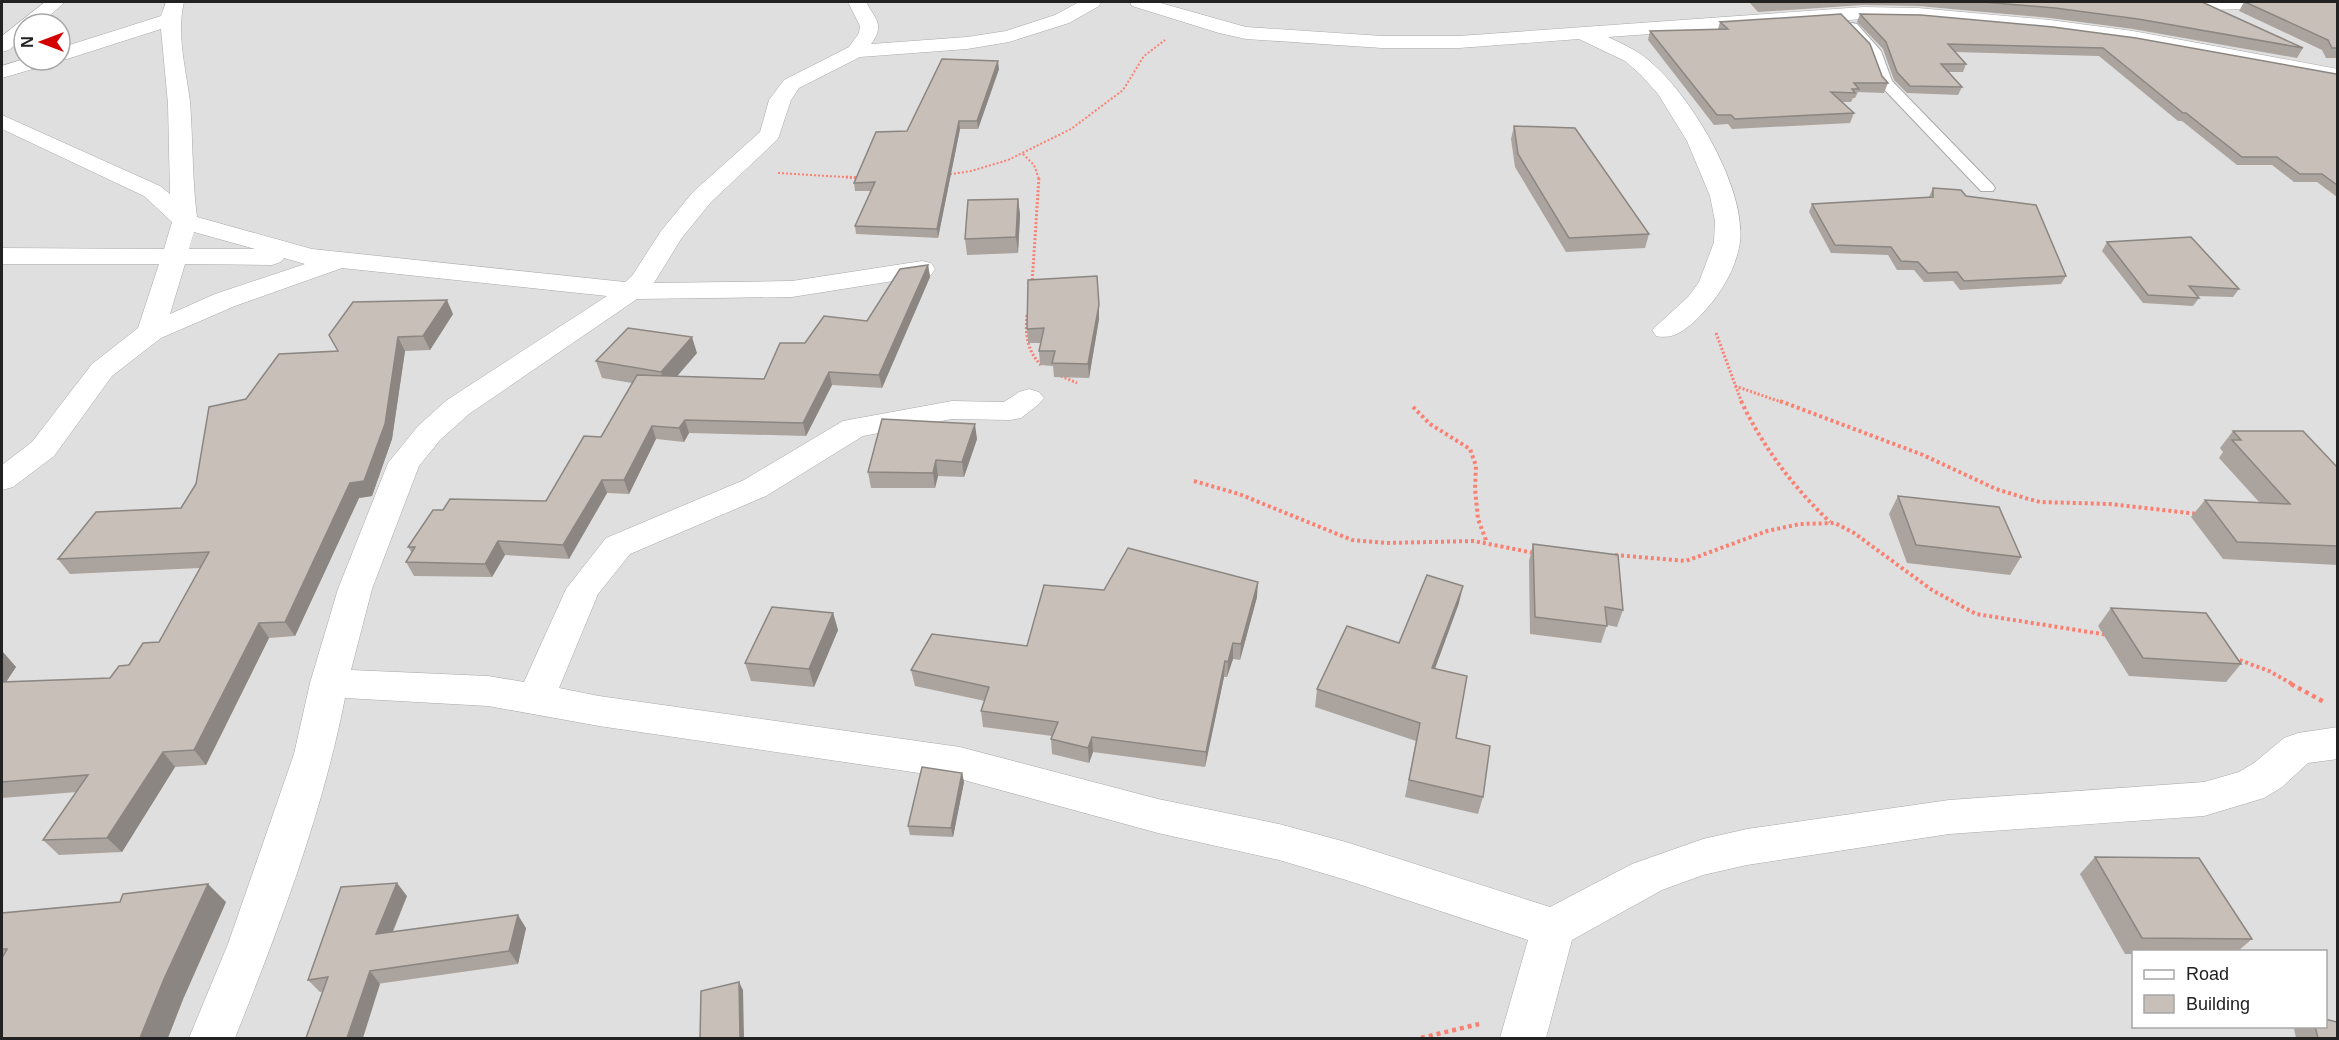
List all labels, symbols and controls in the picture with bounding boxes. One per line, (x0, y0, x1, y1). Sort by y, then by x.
north arrow (12, 12, 72, 72)
text: N (19, 36, 36, 48)
legend (2132, 950, 2327, 1028)
text: Road (2186, 964, 2229, 984)
text: Building (2186, 994, 2250, 1014)

